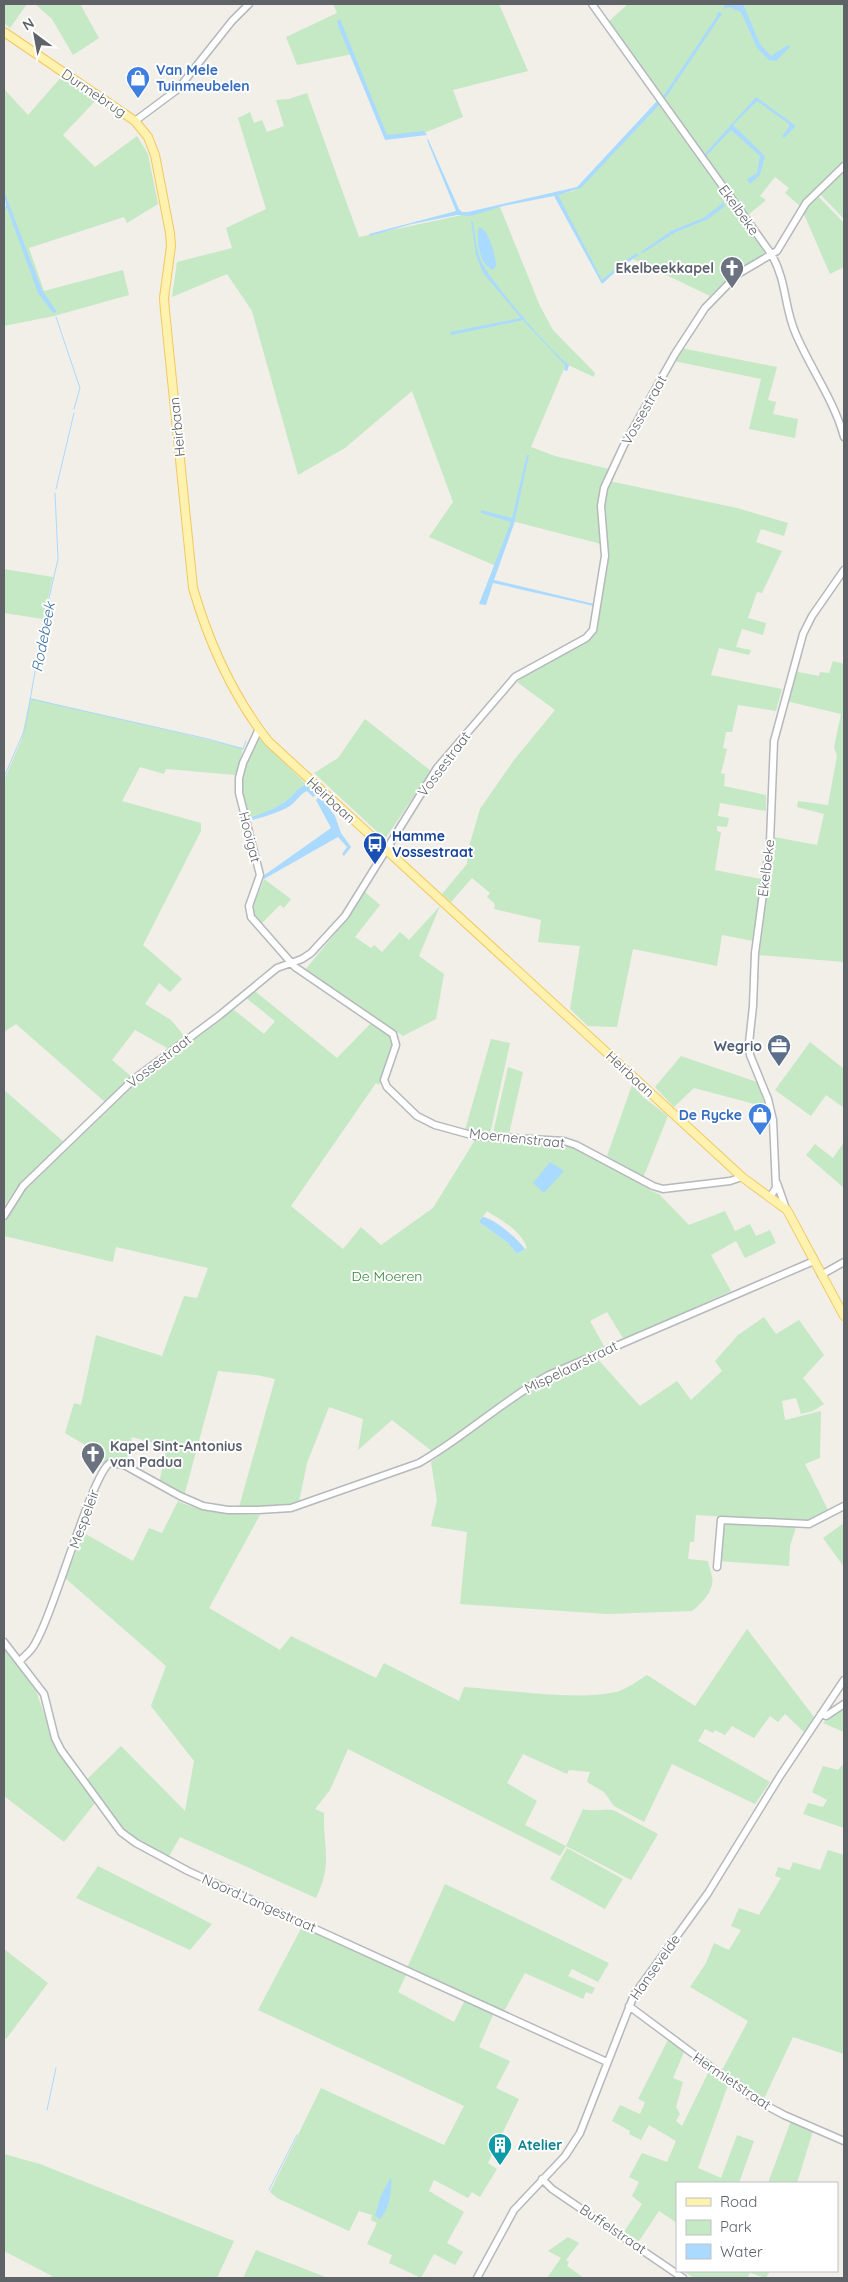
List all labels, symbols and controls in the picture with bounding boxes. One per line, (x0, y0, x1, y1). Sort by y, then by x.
north arrow (10, 10, 60, 60)
text: N (19, 14, 37, 34)
place label: Van Mele Tuinmeubelen (156, 61, 250, 95)
street label: Durmebrug (58, 65, 130, 121)
shop icon: Van Mele Tuinmeubelen (125, 65, 151, 99)
street label: Ekelbeke (715, 181, 763, 239)
church icon: Ekelbeekkapel (719, 255, 745, 289)
place label: Ekelbeekkapel (616, 259, 714, 277)
street label: Vossestraat (617, 372, 671, 448)
street label: Heirbaan (165, 396, 189, 458)
water label: Rodebeek (27, 599, 59, 673)
street label: Vossestraat (414, 728, 474, 800)
street label: Heirbaan (303, 773, 359, 827)
street label: Hooigat (235, 810, 265, 865)
place label: Hamme Vossestraat (392, 827, 474, 861)
bus stop icon: Hamme Vossestraat (362, 831, 388, 865)
street label: Ekelbeke (754, 838, 778, 898)
street label: Vossestraat (123, 1030, 195, 1092)
office icon: Wegrio (766, 1033, 792, 1067)
place label: Wegrio (714, 1037, 762, 1055)
street label: Heirbaan (602, 1047, 658, 1101)
shop icon: De Rycke (747, 1102, 773, 1136)
place label: De Rycke (679, 1106, 742, 1124)
street label: Moernenstraat (468, 1124, 566, 1152)
park label: De Moeren (352, 1267, 422, 1285)
street label: Mispelaarstraat (521, 1337, 621, 1397)
place label: Kapel Sint-Antonius van Padua (110, 1437, 243, 1471)
church icon: Kapel Sint-Antonius van Padua (80, 1441, 106, 1475)
street label: Mespeleir (65, 1486, 103, 1551)
street label: Noord Langestraat (199, 1870, 319, 1936)
street label: Hansevelde (626, 1931, 684, 2003)
street label: Hermietstraat (689, 2048, 775, 2114)
building icon: Atelier (487, 2132, 513, 2166)
place label: Atelier (518, 2136, 562, 2154)
legend (676, 2182, 838, 2272)
text: Road (720, 2192, 757, 2211)
street label: Buffelstraat (576, 2200, 650, 2258)
text: Park (720, 2217, 752, 2236)
text: Water (720, 2242, 763, 2261)

